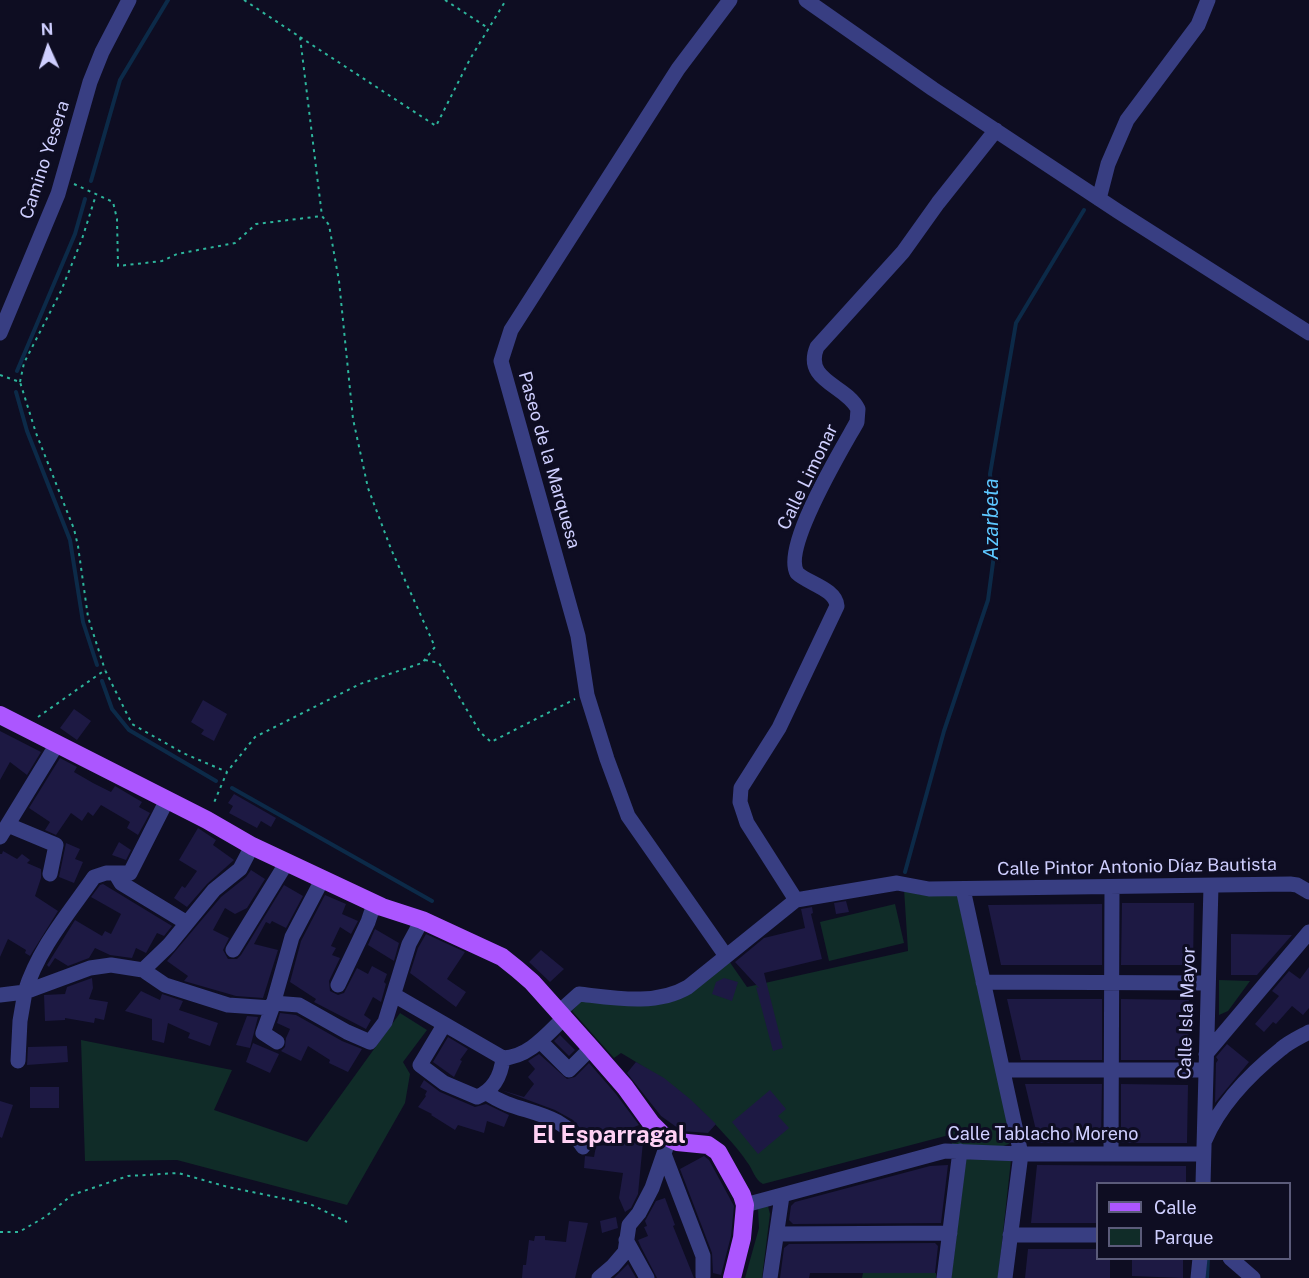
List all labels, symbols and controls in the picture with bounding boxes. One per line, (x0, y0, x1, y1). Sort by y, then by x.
north arrow (18, 18, 78, 78)
text: N (40, 20, 54, 39)
street label: Camino Yesera (16, 98, 74, 222)
street label: Paseo de la Marquesa (513, 369, 585, 551)
street label: Calle Limonar (773, 421, 843, 533)
water label: Azarbeta (980, 478, 1004, 560)
street label: Calle Pintor Antonio Díaz Bautista (997, 854, 1277, 880)
street label: Calle Isla Mayor (1174, 946, 1200, 1080)
district label: El Esparragal (532, 1122, 686, 1150)
street label: Calle Tablacho Moreno (948, 1123, 1138, 1145)
legend (1096, 1182, 1291, 1260)
text: Calle (1154, 1197, 1197, 1218)
text: Parque (1154, 1227, 1214, 1248)

